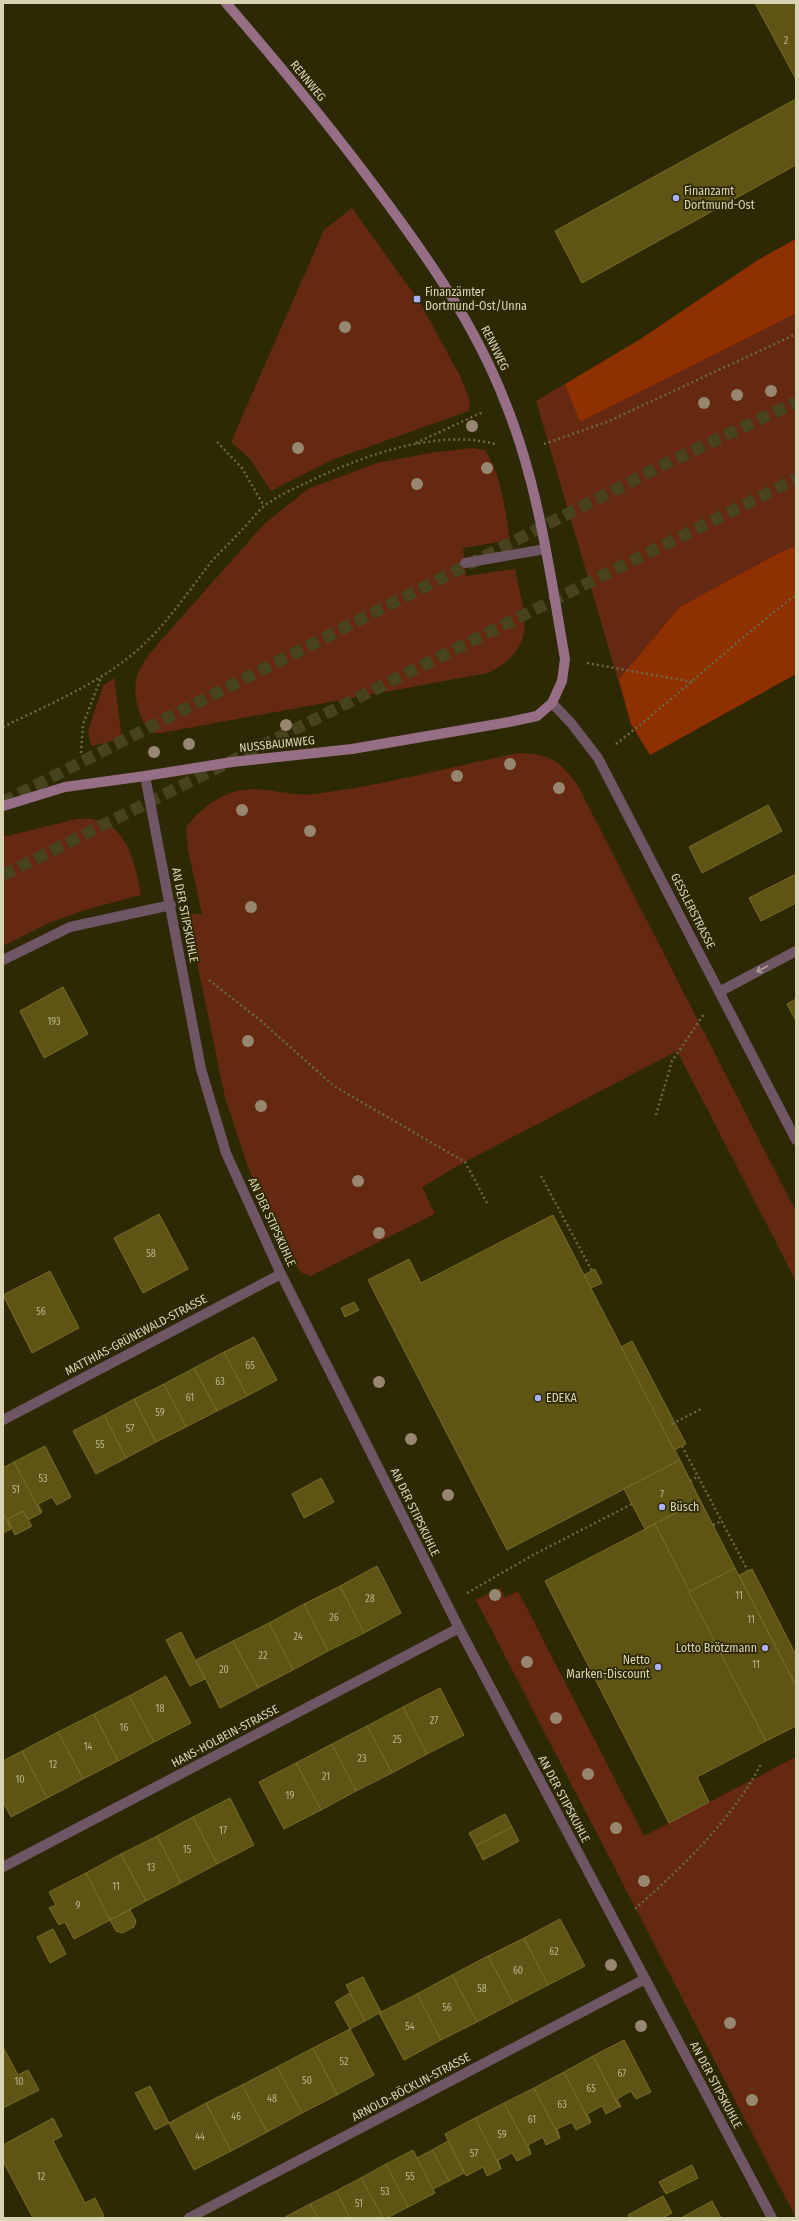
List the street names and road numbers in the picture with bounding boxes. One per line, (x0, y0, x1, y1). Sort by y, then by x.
street label: RENNWEG (287, 58, 329, 104)
street label: RENNWEG (478, 323, 512, 373)
street label: NUSSBAUMWEG (239, 733, 315, 755)
street label: AN DER STIPSKUHLE (169, 866, 201, 964)
street label: GESSLERSTRASSE (668, 871, 718, 951)
street label: AN DER STIPSKUHLE (245, 1175, 299, 1269)
street label: MATTHIAS-GRÜNEWALD-STRASSE (62, 1290, 210, 1378)
street label: AN DER STIPSKUHLE (388, 1466, 443, 1559)
street label: HANS-HOLBEIN-STRASSE (169, 1702, 281, 1770)
street label: AN DER STIPSKUHLE (535, 1753, 593, 1845)
street label: AN DER STIPSKUHLE (687, 2039, 745, 2131)
street label: ARNOLD-BÖCKLIN-STRASSE (348, 2048, 473, 2124)

